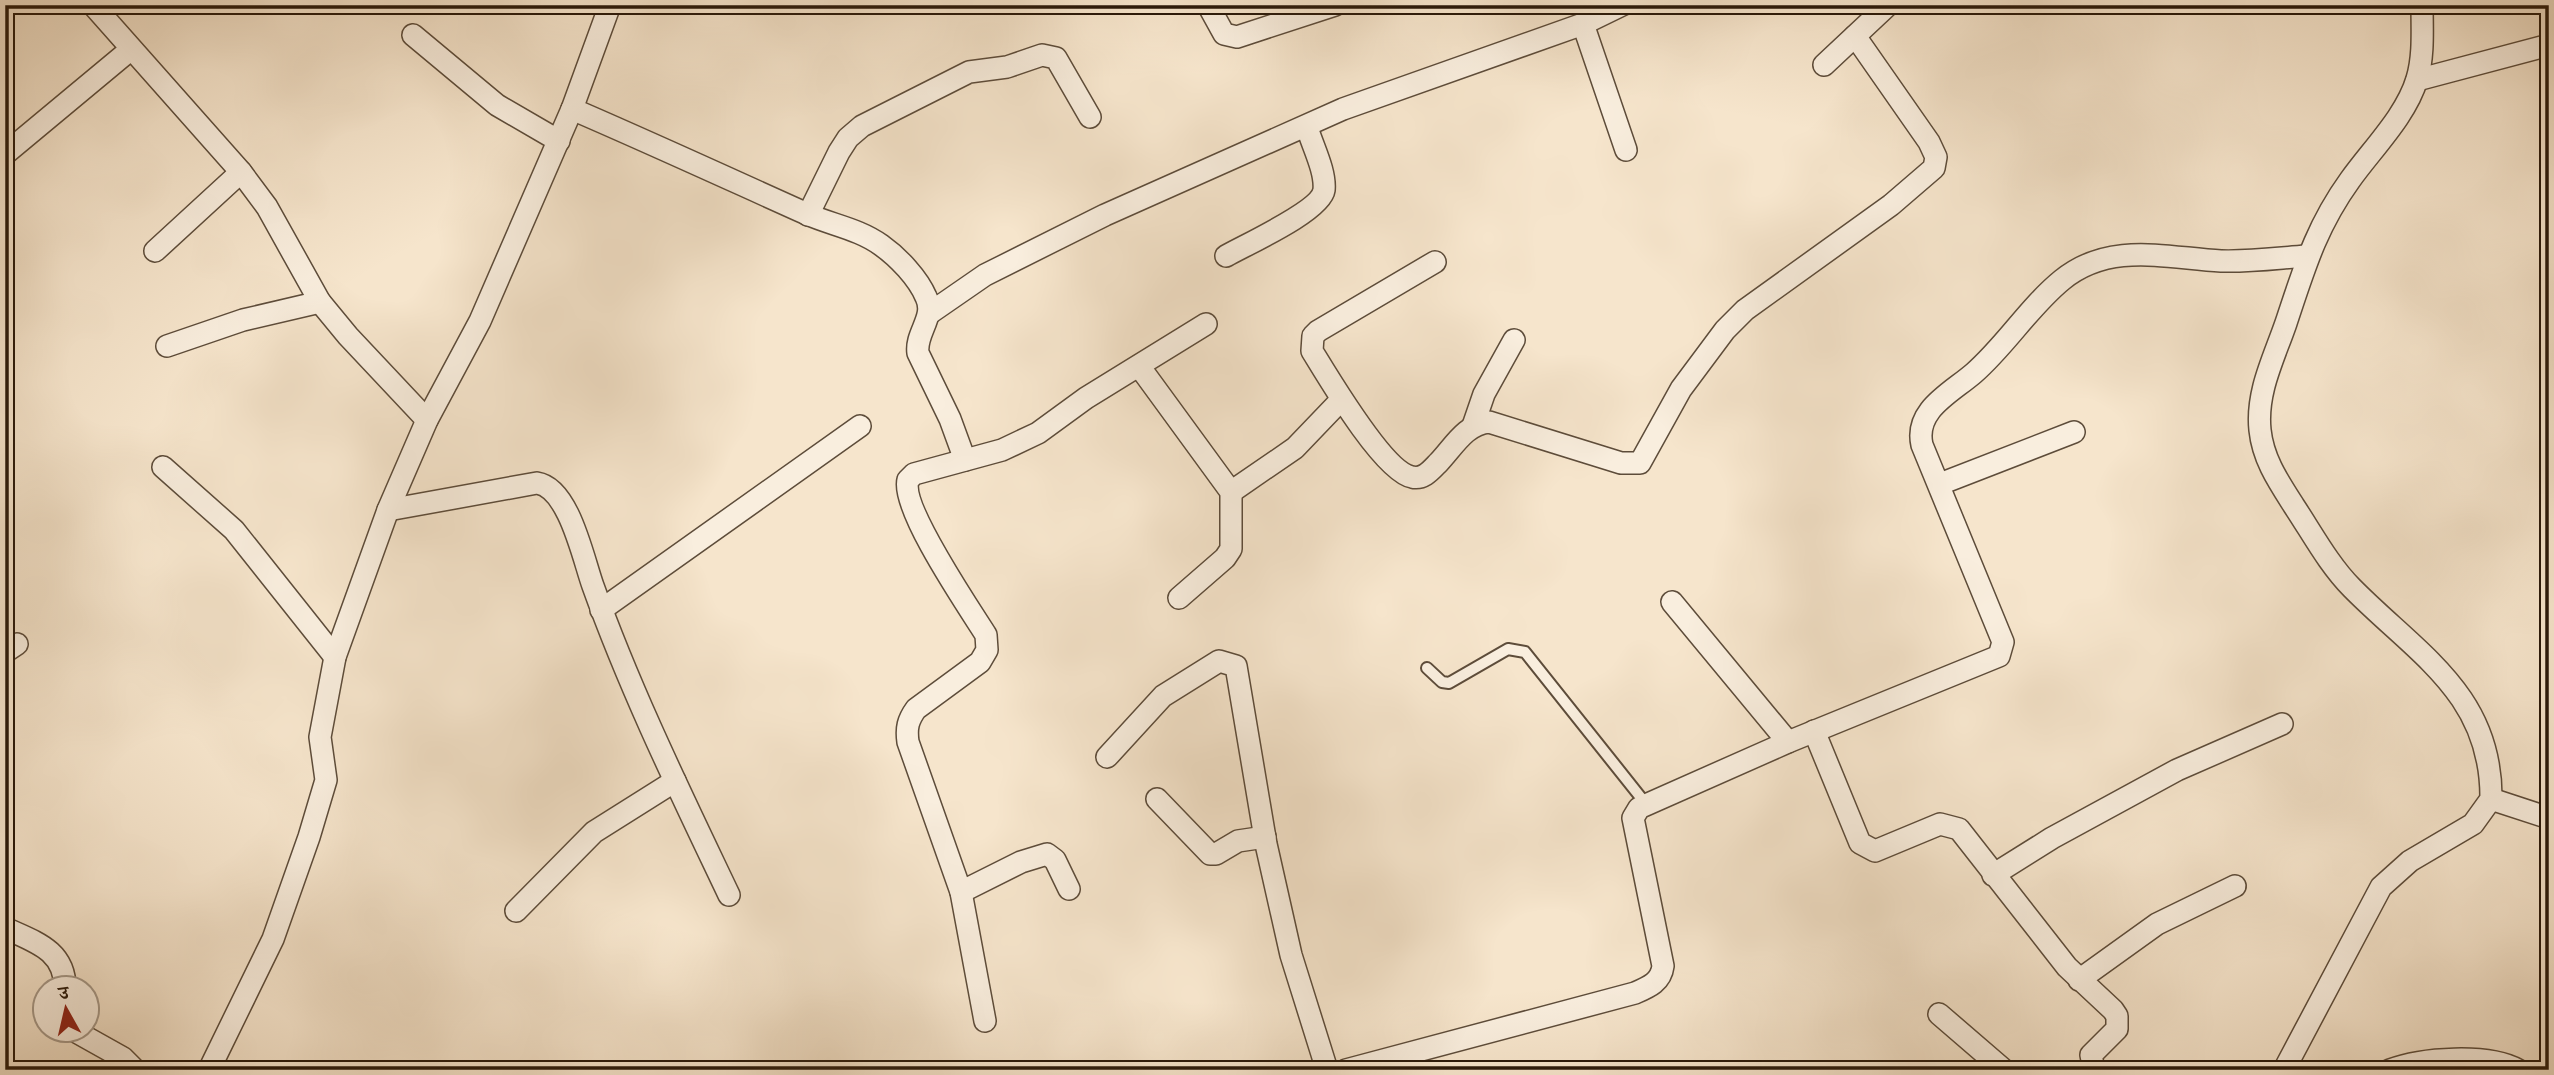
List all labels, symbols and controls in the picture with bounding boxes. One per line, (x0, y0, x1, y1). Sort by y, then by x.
north arrow (32, 974, 102, 1044)
text: उ (55, 980, 72, 1006)

